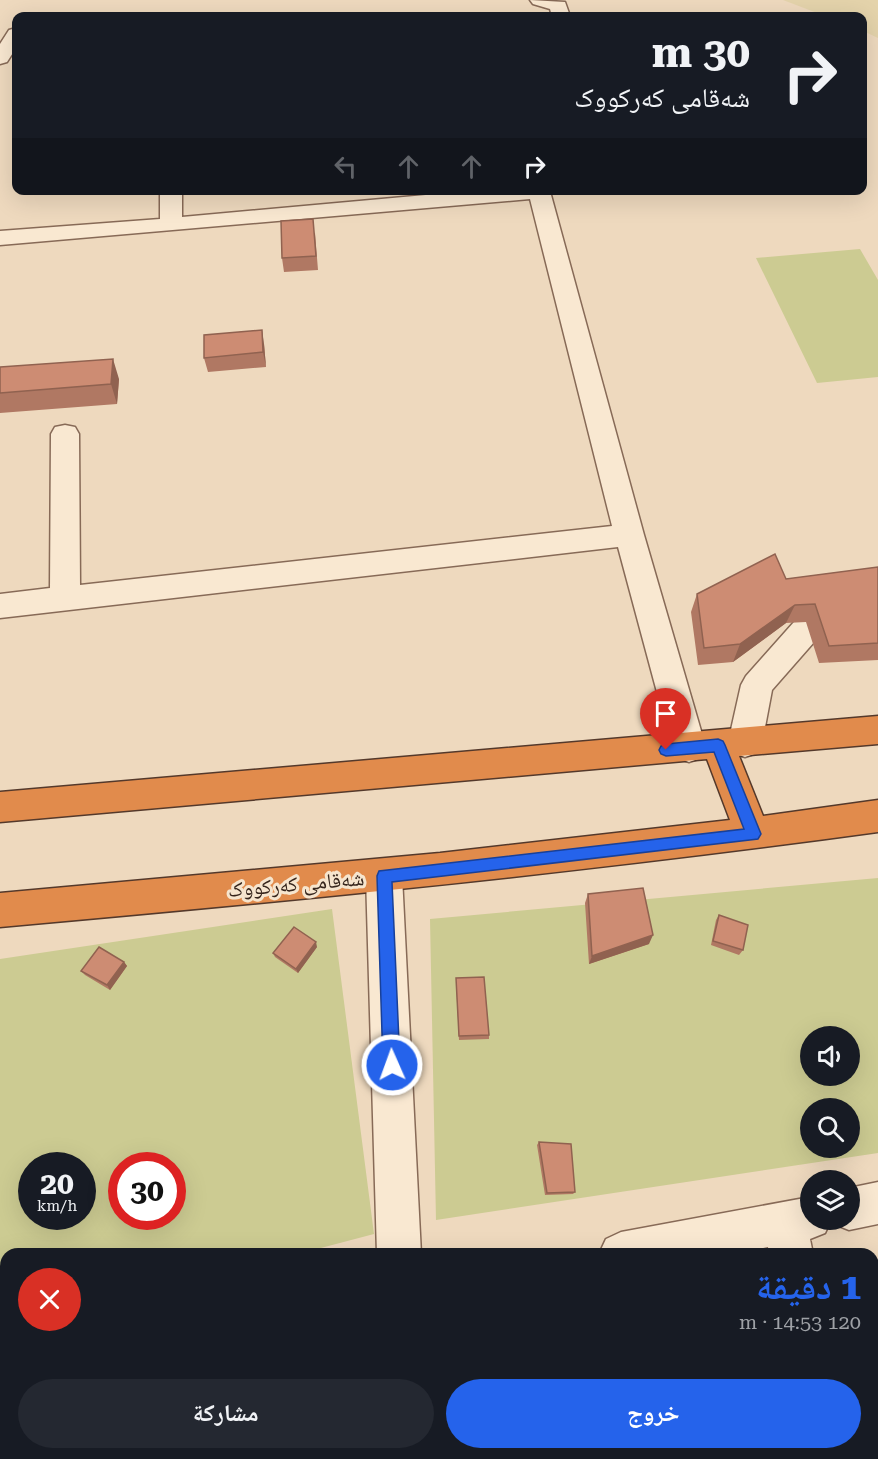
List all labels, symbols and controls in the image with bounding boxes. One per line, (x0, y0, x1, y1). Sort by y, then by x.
text: 30 m (652, 28, 750, 77)
icon: right (771, 36, 849, 114)
text: شەقامی کەرکووک (574, 82, 750, 114)
icon: left (329, 150, 362, 183)
icon: ahead (392, 150, 425, 183)
icon: ahead (455, 150, 488, 183)
icon: right (518, 150, 551, 183)
pin (640, 688, 691, 750)
icon: arrive (649, 697, 682, 730)
street label: شەقامی کەرکووک (227, 866, 365, 903)
map controls (800, 1026, 860, 1230)
button: sound (800, 1026, 860, 1086)
position arrow (360, 1033, 424, 1097)
button: search (800, 1098, 860, 1158)
speed limit sign: 30 (108, 1152, 186, 1230)
text: 20 (40, 1166, 74, 1201)
button: layers (800, 1170, 860, 1230)
text: km/h (37, 1197, 77, 1215)
text: 1 دقيقة (756, 1266, 861, 1308)
button: close (18, 1268, 81, 1331)
text: 120 m · 14:53 (739, 1310, 861, 1334)
button: مشاركة (18, 1379, 434, 1448)
button: خروج (446, 1379, 861, 1448)

